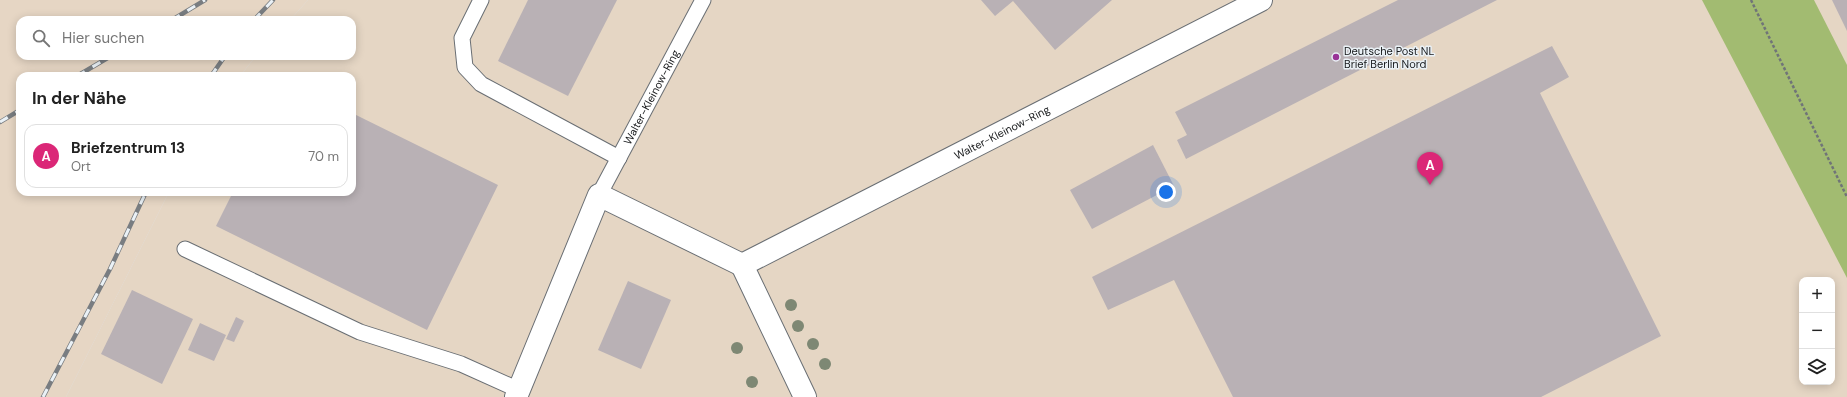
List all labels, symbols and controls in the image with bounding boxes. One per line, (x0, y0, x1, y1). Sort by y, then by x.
search box (16, 16, 356, 60)
icon: search (30, 27, 52, 49)
text: Hier suchen (62, 28, 144, 48)
place label: Deutsche Post NL Brief Berlin Nord (1344, 44, 1434, 71)
street label: Walter-Kleinow-Ring (620, 47, 682, 147)
marker: Deutsche Post NL Brief Berlin Nord (1331, 52, 1341, 62)
text: In der Nähe (32, 87, 127, 109)
street label: Walter-Kleinow-Ring (952, 102, 1052, 163)
text: Briefzentrum 13 (71, 138, 185, 158)
text: A (41, 148, 51, 165)
text: 70 m (308, 148, 339, 165)
pin: A (1417, 152, 1443, 185)
text: Ort (71, 158, 91, 175)
your location (1156, 182, 1176, 202)
map controls (1799, 277, 1835, 385)
button: + (1799, 277, 1835, 313)
button: − (1799, 313, 1835, 349)
button: layers (1799, 349, 1835, 385)

